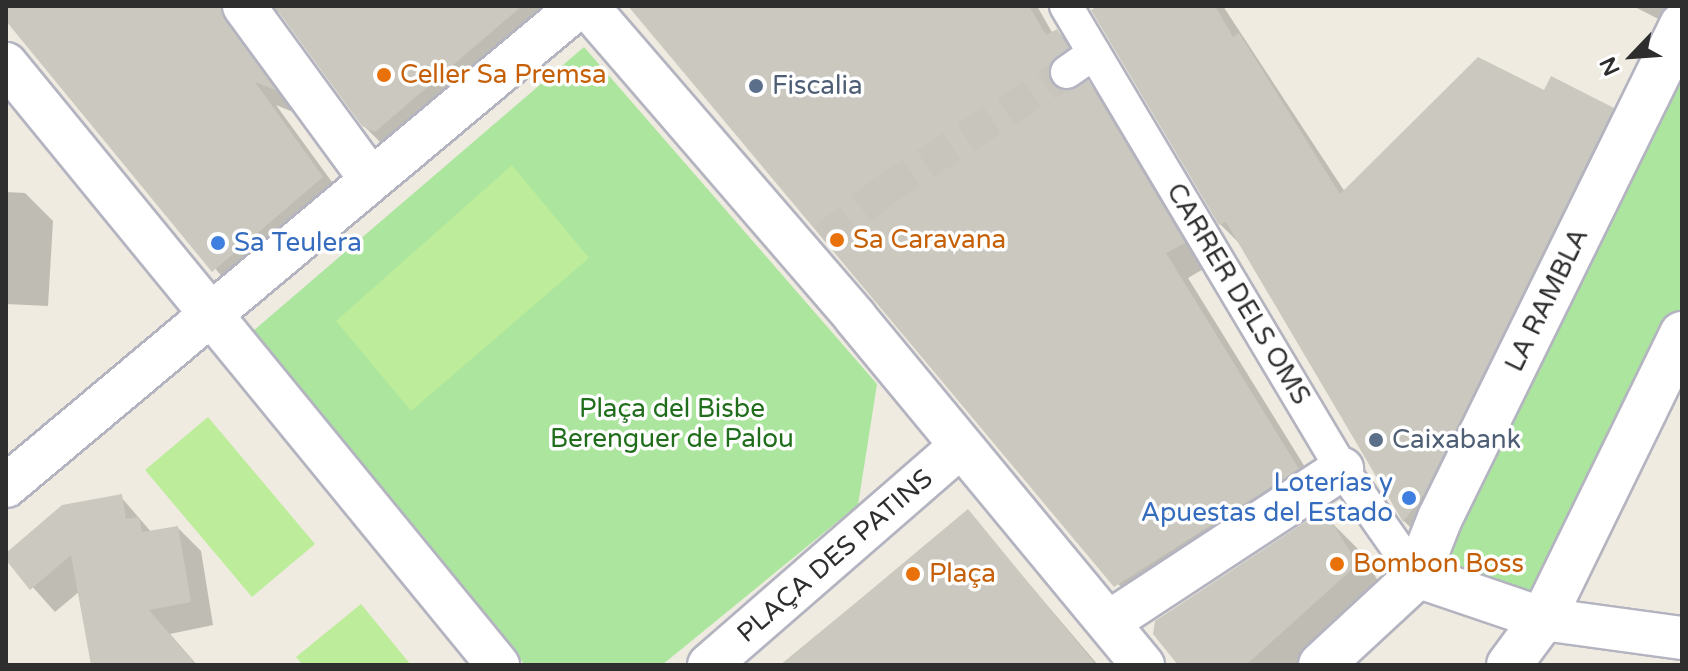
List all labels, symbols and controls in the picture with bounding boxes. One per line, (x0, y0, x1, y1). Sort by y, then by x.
north arrow (1592, 16, 1672, 96)
text: N (1595, 53, 1626, 80)
place label: Celler Sa Premsa (400, 59, 607, 91)
marker: Celler Sa Premsa (375, 66, 393, 84)
place label: Fiscalia (772, 70, 863, 102)
marker: Fiscalia (747, 77, 765, 95)
street label: CARRER DELS OMS (1160, 178, 1316, 410)
street label: LA RAMBLA (1499, 223, 1595, 377)
place label: Sa Caravana (853, 224, 1006, 256)
place label: Sa Teulera (234, 227, 362, 259)
marker: Sa Caravana (828, 231, 846, 249)
marker: Sa Teulera (209, 234, 227, 252)
park label: Plaça del Bisbe Berenguer de Palou (550, 393, 794, 454)
place label: Caixabank (1392, 424, 1521, 456)
marker: Caixabank (1367, 431, 1385, 449)
street label: PLAÇA DES PATINS (731, 463, 939, 649)
place label: Loterías y Apuestas del Estado (1141, 467, 1393, 528)
marker: Loterías y Apuestas del Estado (1400, 489, 1418, 507)
place label: Bombon Boss (1353, 548, 1524, 580)
marker: Bombon Boss (1328, 555, 1346, 573)
place label: Plaça (929, 558, 996, 590)
marker: Plaça (904, 565, 922, 583)

